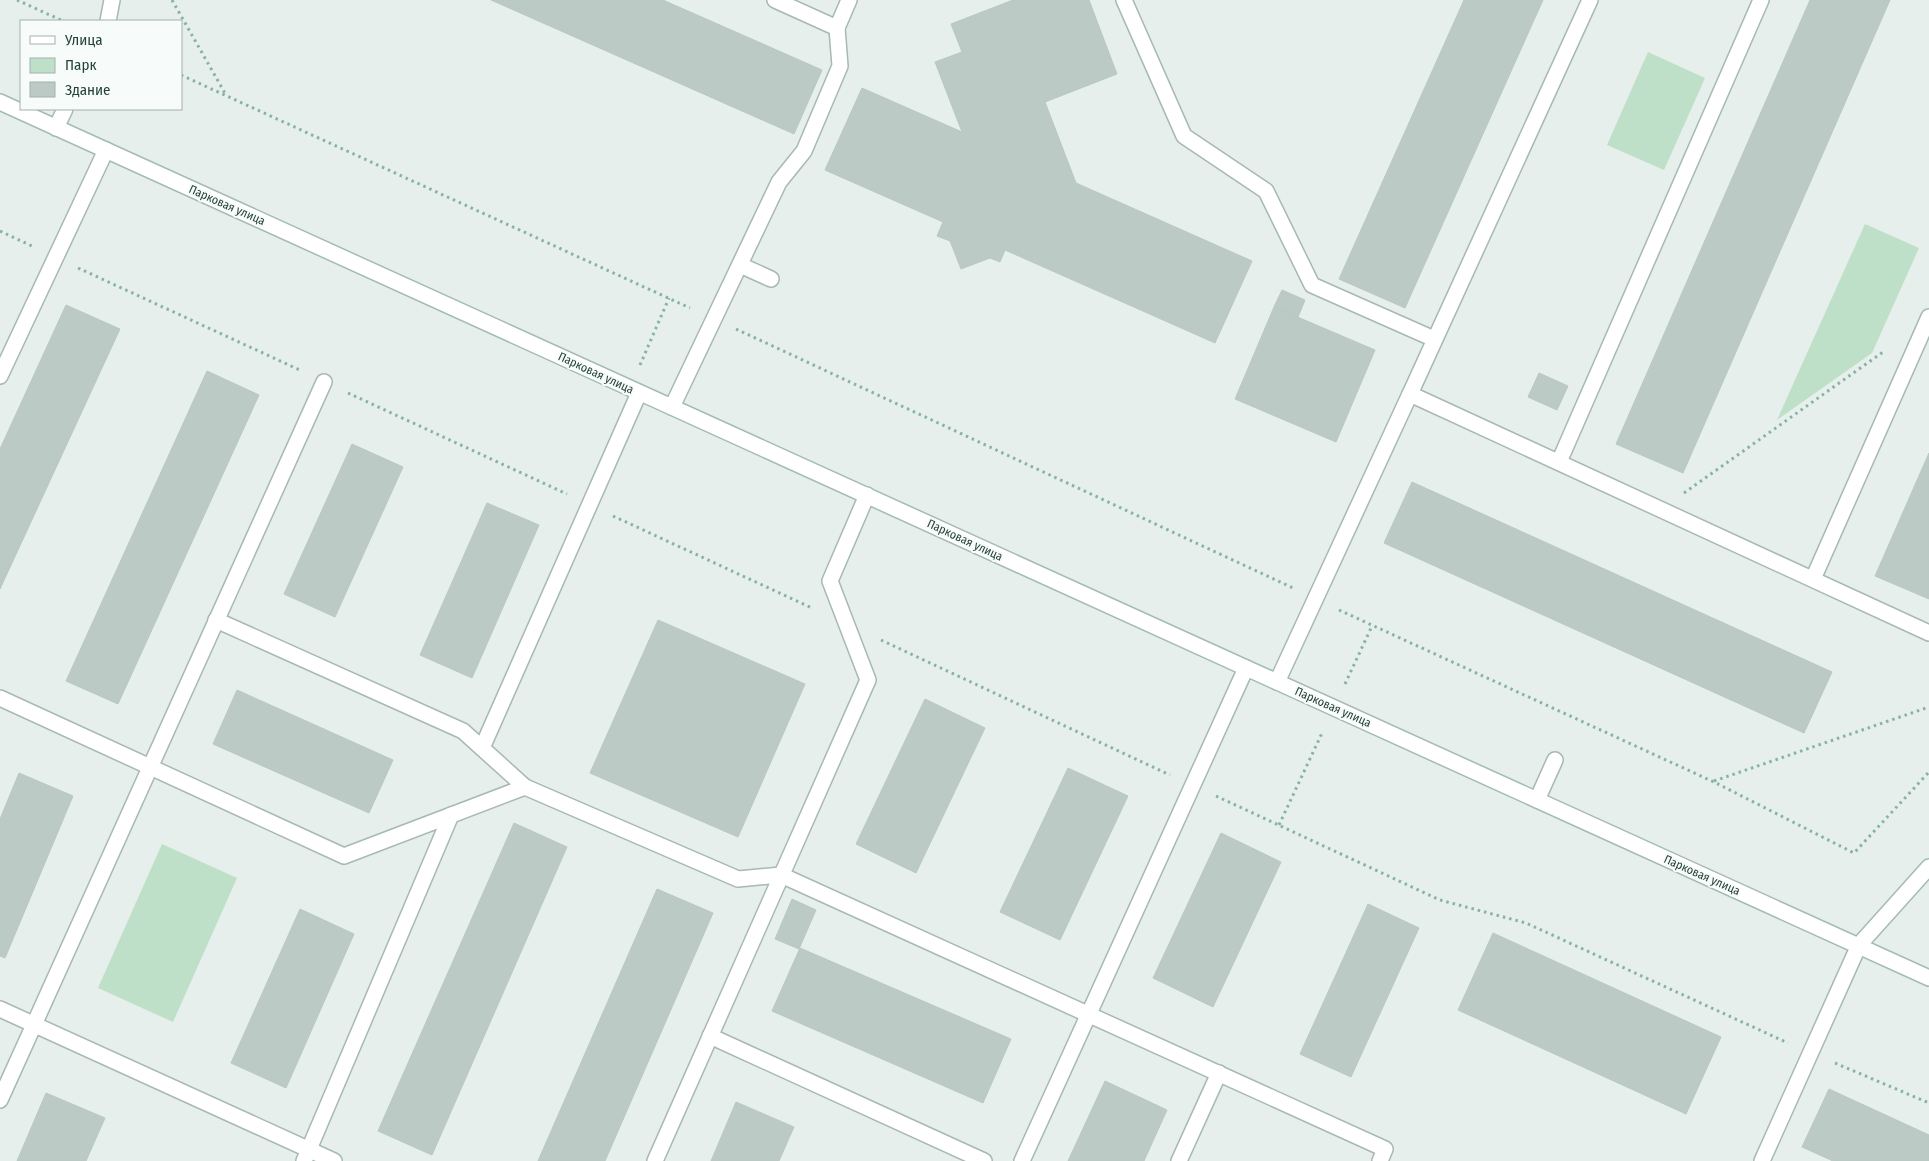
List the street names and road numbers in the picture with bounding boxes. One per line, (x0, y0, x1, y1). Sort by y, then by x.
street label: Парковая улица (187, 182, 267, 228)
street label: Парковая улица (556, 349, 636, 397)
street label: Парковая улица (925, 516, 1005, 564)
street label: Парковая улица (1293, 684, 1373, 730)
street label: Парковая улица (1662, 852, 1742, 898)

